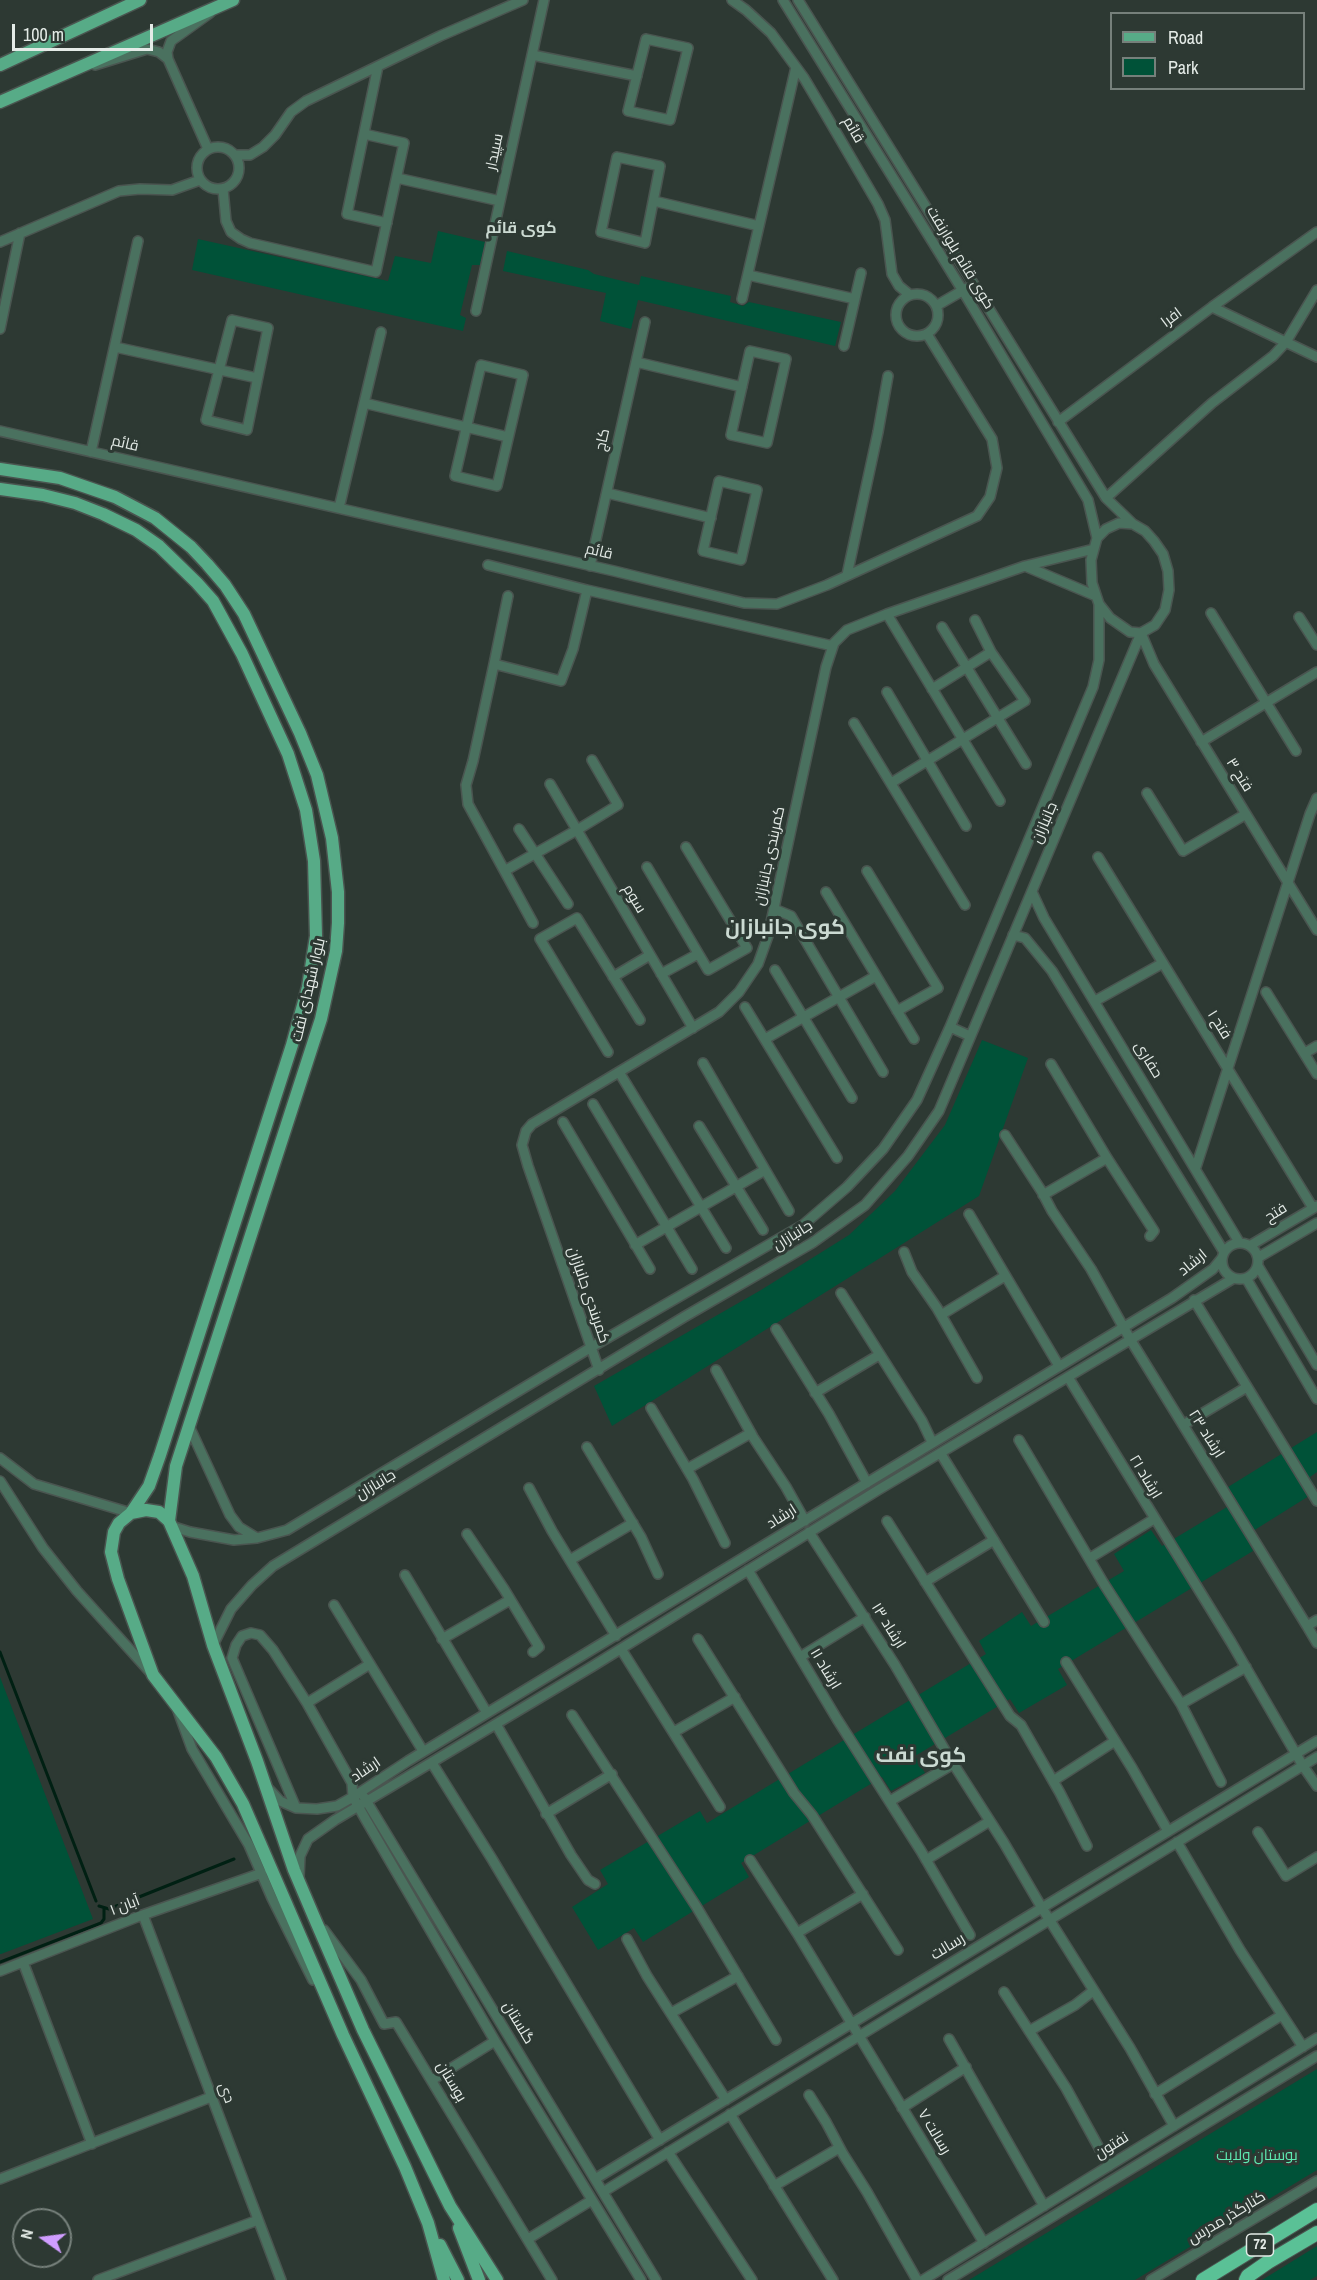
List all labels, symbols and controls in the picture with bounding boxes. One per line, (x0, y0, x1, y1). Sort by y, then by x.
scale bar (15, 12, 156, 50)
legend (1110, 12, 1305, 90)
text: 100 m (23, 22, 64, 47)
text: Road (1168, 25, 1203, 50)
text: Park (1168, 55, 1198, 80)
street label: قائم (838, 114, 868, 146)
street label: سپیدار (482, 132, 508, 172)
street label: کوی قائم بلوارنفت (922, 203, 998, 313)
district label: کوی قائم (485, 219, 557, 239)
street label: افرا (1158, 304, 1186, 332)
street label: کاج (592, 427, 614, 453)
street label: قائم (110, 432, 140, 456)
street label: قائم (584, 540, 614, 564)
street label: فتح ۳ (1222, 755, 1256, 795)
street label: جانبازان (1028, 799, 1062, 847)
street label: کمربندی جانبازان (751, 805, 789, 907)
street label: سوم (618, 881, 650, 917)
district label: کوی جانبازان (725, 915, 845, 941)
street label: بلوار شهدای نفت (288, 936, 330, 1044)
street label: فتح ۱ (1203, 1007, 1235, 1043)
street label: حفاری (1130, 1038, 1166, 1082)
street label: فتح (1262, 1199, 1290, 1227)
street label: جانبازان (770, 1217, 816, 1255)
street label: کمربندی جانبازان (563, 1244, 613, 1346)
street label: ارشاد (1175, 1246, 1211, 1280)
street label: ارشاد ۲۳ (1184, 1407, 1228, 1461)
street label: ارشاد ۲۱ (1125, 1452, 1165, 1502)
street label: جانبازان (353, 1466, 399, 1504)
street label: ارشاد (764, 1501, 800, 1533)
street label: ارشاد ۱۳ (867, 1600, 909, 1652)
street label: ارشاد ۱۱ (806, 1645, 844, 1693)
district label: کوی نفت (876, 1743, 966, 1769)
street label: ارشاد (348, 1754, 384, 1786)
street label: آبان ۱ (108, 1892, 142, 1920)
street label: رسالت (927, 1930, 969, 1964)
street label: گلستان (498, 1998, 538, 2048)
street label: بوستان (432, 2059, 470, 2105)
street label: دی (214, 2080, 238, 2106)
street label: رسالت ۷ (913, 2106, 955, 2158)
street label: نفتون (1092, 2129, 1132, 2163)
park label: بوستان ولایت (1216, 2147, 1298, 2165)
street label: کنارگذر مدرس (1185, 2188, 1269, 2248)
north arrow (12, 2208, 72, 2268)
text: N (15, 2227, 38, 2241)
road number: 72 (1246, 2234, 1274, 2256)

